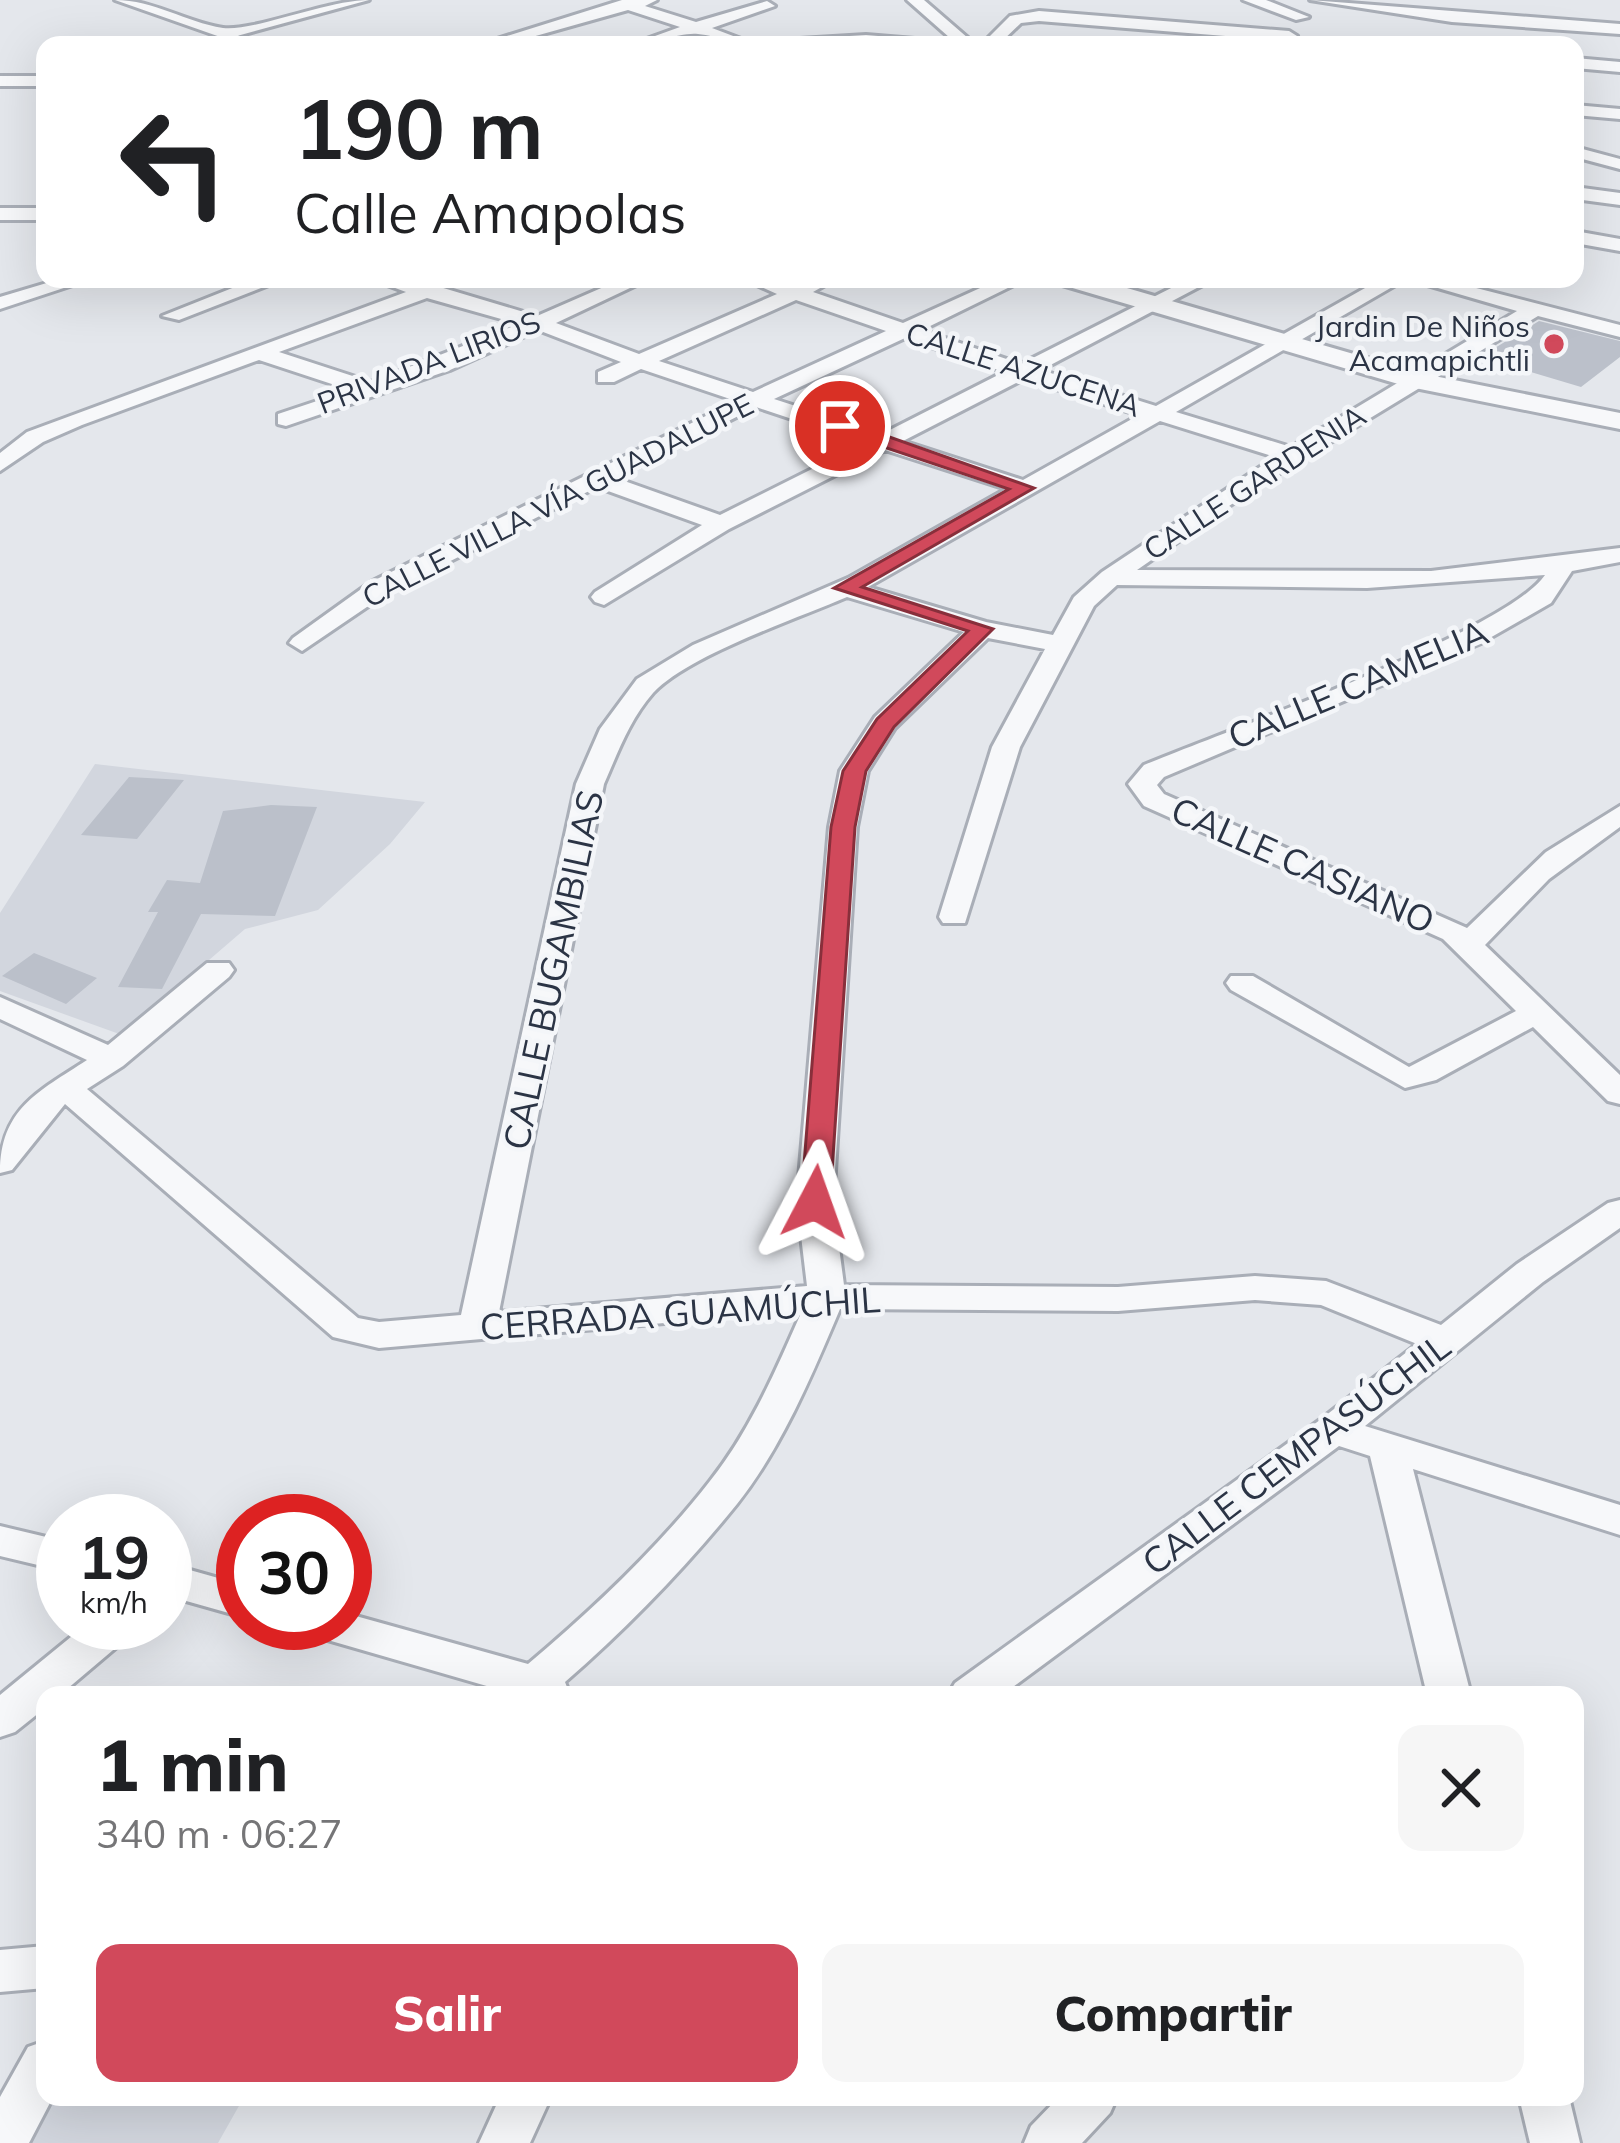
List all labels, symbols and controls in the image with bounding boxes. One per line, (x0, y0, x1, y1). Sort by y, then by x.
text: 190 m (294, 75, 544, 180)
icon: left (96, 84, 252, 240)
text: Calle Amapolas (294, 179, 686, 247)
street label: PRIVADA LIRIOS (312, 302, 546, 422)
place label: Jardin De Niños Acamapichtli (1315, 307, 1530, 379)
street label: CALLE AZUCENA (901, 313, 1145, 425)
marker: Jardin De Niños Acamapichtli (1541, 331, 1567, 357)
pin (789, 375, 891, 477)
street label: CALLE VILLA VÍA GUADALUPE (356, 385, 759, 616)
icon: arrive (807, 393, 873, 459)
street label: CALLE GARDENIA (1136, 396, 1373, 568)
street label: CALLE CAMELIA (1221, 608, 1495, 759)
street label: CALLE BUGAMBILIAS (492, 786, 613, 1154)
street label: CALLE CASIANO (1165, 786, 1442, 943)
position arrow (752, 1139, 878, 1265)
street label: CERRADA GUAMÚCHIL (478, 1276, 882, 1349)
street label: CALLE CEMPASÚCHIL (1133, 1323, 1459, 1584)
speed limit sign: 30 (216, 1494, 372, 1650)
text: 19 (78, 1519, 150, 1594)
text: km/h (80, 1583, 148, 1621)
text: 1 min (96, 1719, 289, 1809)
button: close (1398, 1725, 1524, 1851)
text: 340 m · 06:27 (96, 1809, 342, 1858)
button: Salir (96, 1944, 798, 2082)
button: Compartir (822, 1944, 1524, 2082)

